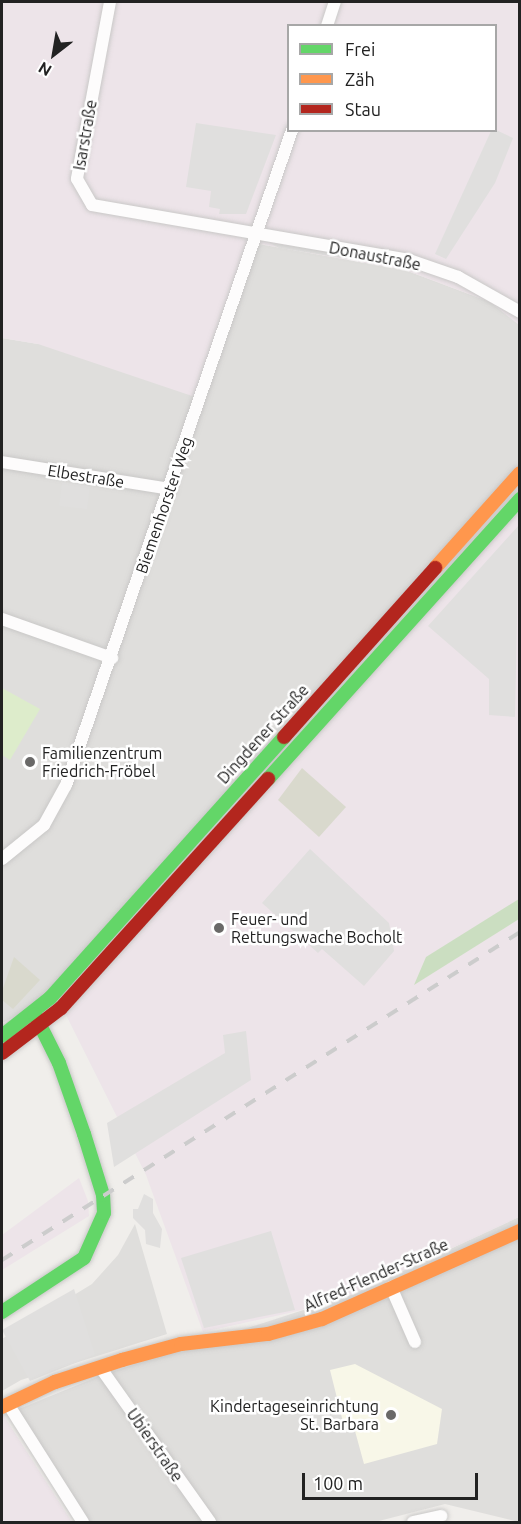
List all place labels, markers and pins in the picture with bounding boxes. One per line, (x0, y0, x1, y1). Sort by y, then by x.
place label: Familienzentrum Friedrich-Fröbel (42, 743, 162, 781)
marker: Familienzentrum Friedrich-Fröbel (23, 755, 37, 769)
place label: Feuer- und Rettungswache Bocholt (231, 909, 402, 947)
marker: Feuer- und Rettungswache Bocholt (212, 921, 226, 935)
place label: Kindertageseinrichtung St. Barbara (210, 1396, 379, 1434)
marker: Kindertageseinrichtung St. Barbara (384, 1408, 398, 1422)

